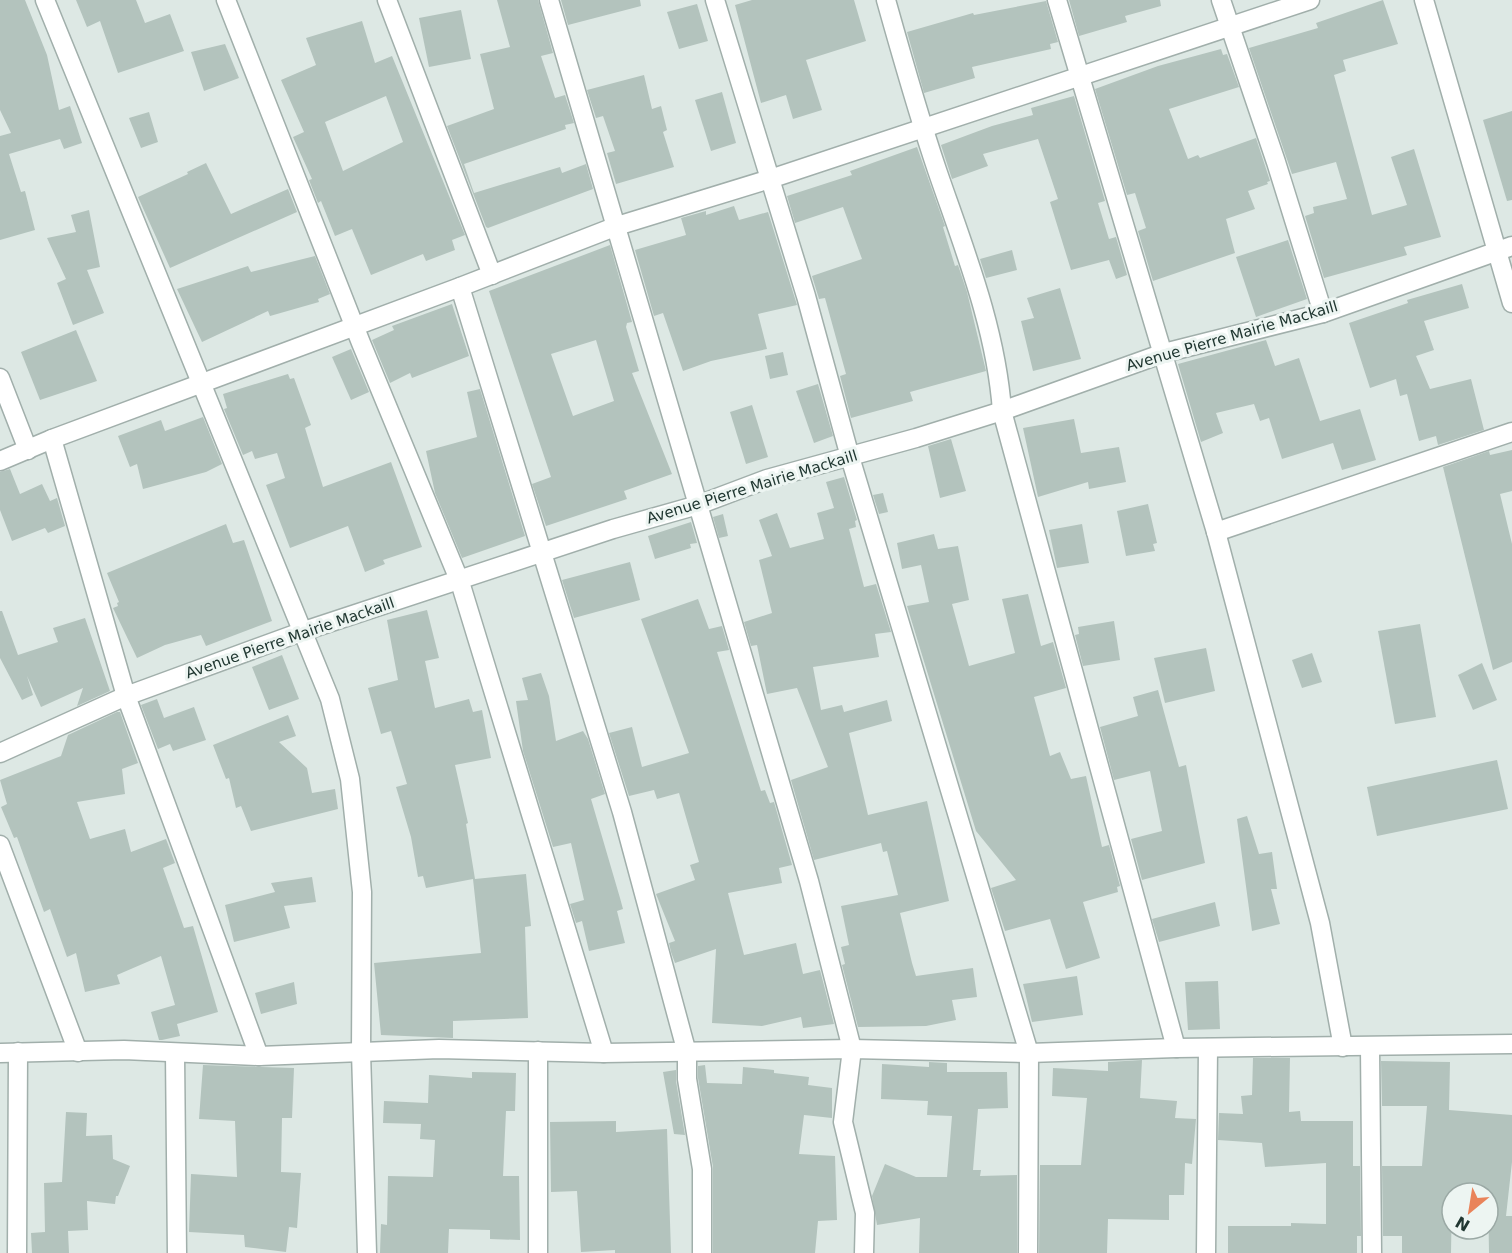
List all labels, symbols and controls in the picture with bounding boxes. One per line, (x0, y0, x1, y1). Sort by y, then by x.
street label: Avenue Pierre Mairie Mackaill (1124, 297, 1340, 375)
street label: Avenue Pierre Mairie Mackaill (644, 446, 860, 528)
street label: Avenue Pierre Mairie Mackaill (183, 594, 397, 682)
north arrow (1440, 1181, 1500, 1241)
text: N (1452, 1212, 1473, 1235)

